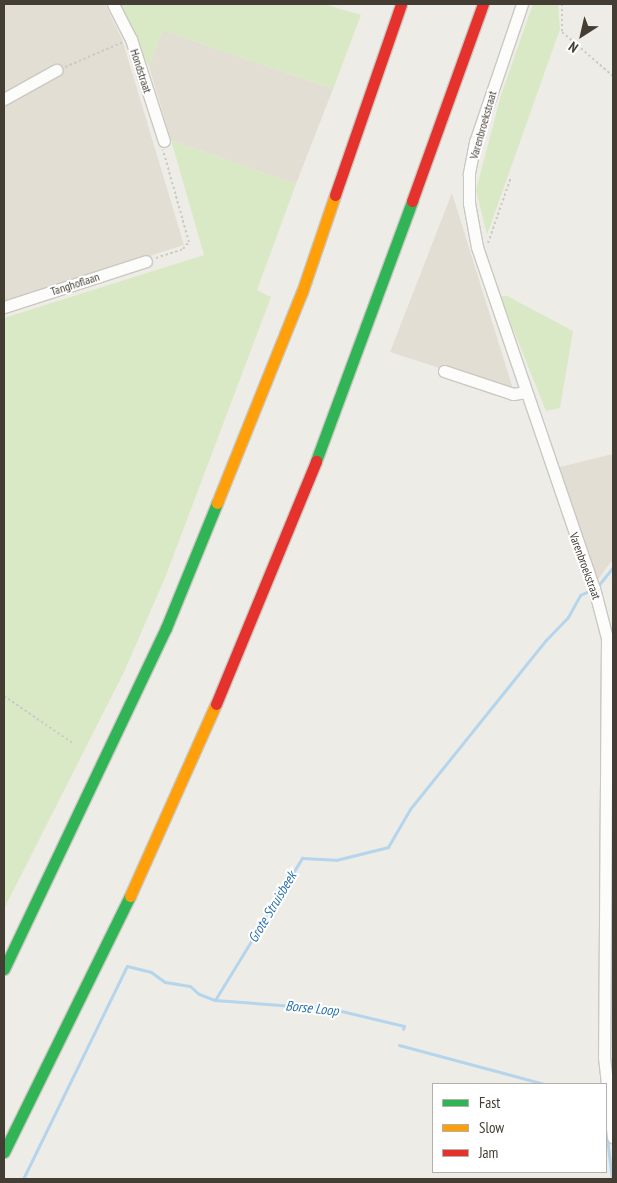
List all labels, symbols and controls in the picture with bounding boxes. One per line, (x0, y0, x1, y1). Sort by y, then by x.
north arrow (557, 10, 607, 60)
text: N (565, 38, 582, 57)
street label: Hondstraat (127, 47, 155, 95)
street label: Varenbroekstraat (466, 89, 500, 161)
street label: Tanghoflaan (49, 269, 101, 299)
street label: Varenbroekstraat (566, 531, 604, 601)
water label: Grote Struisbeek (244, 868, 300, 946)
water label: Borse Loop (285, 997, 339, 1019)
legend (432, 1083, 607, 1173)
text: Fast (479, 1093, 500, 1112)
text: Slow (479, 1118, 504, 1137)
text: Jam (479, 1143, 498, 1162)

